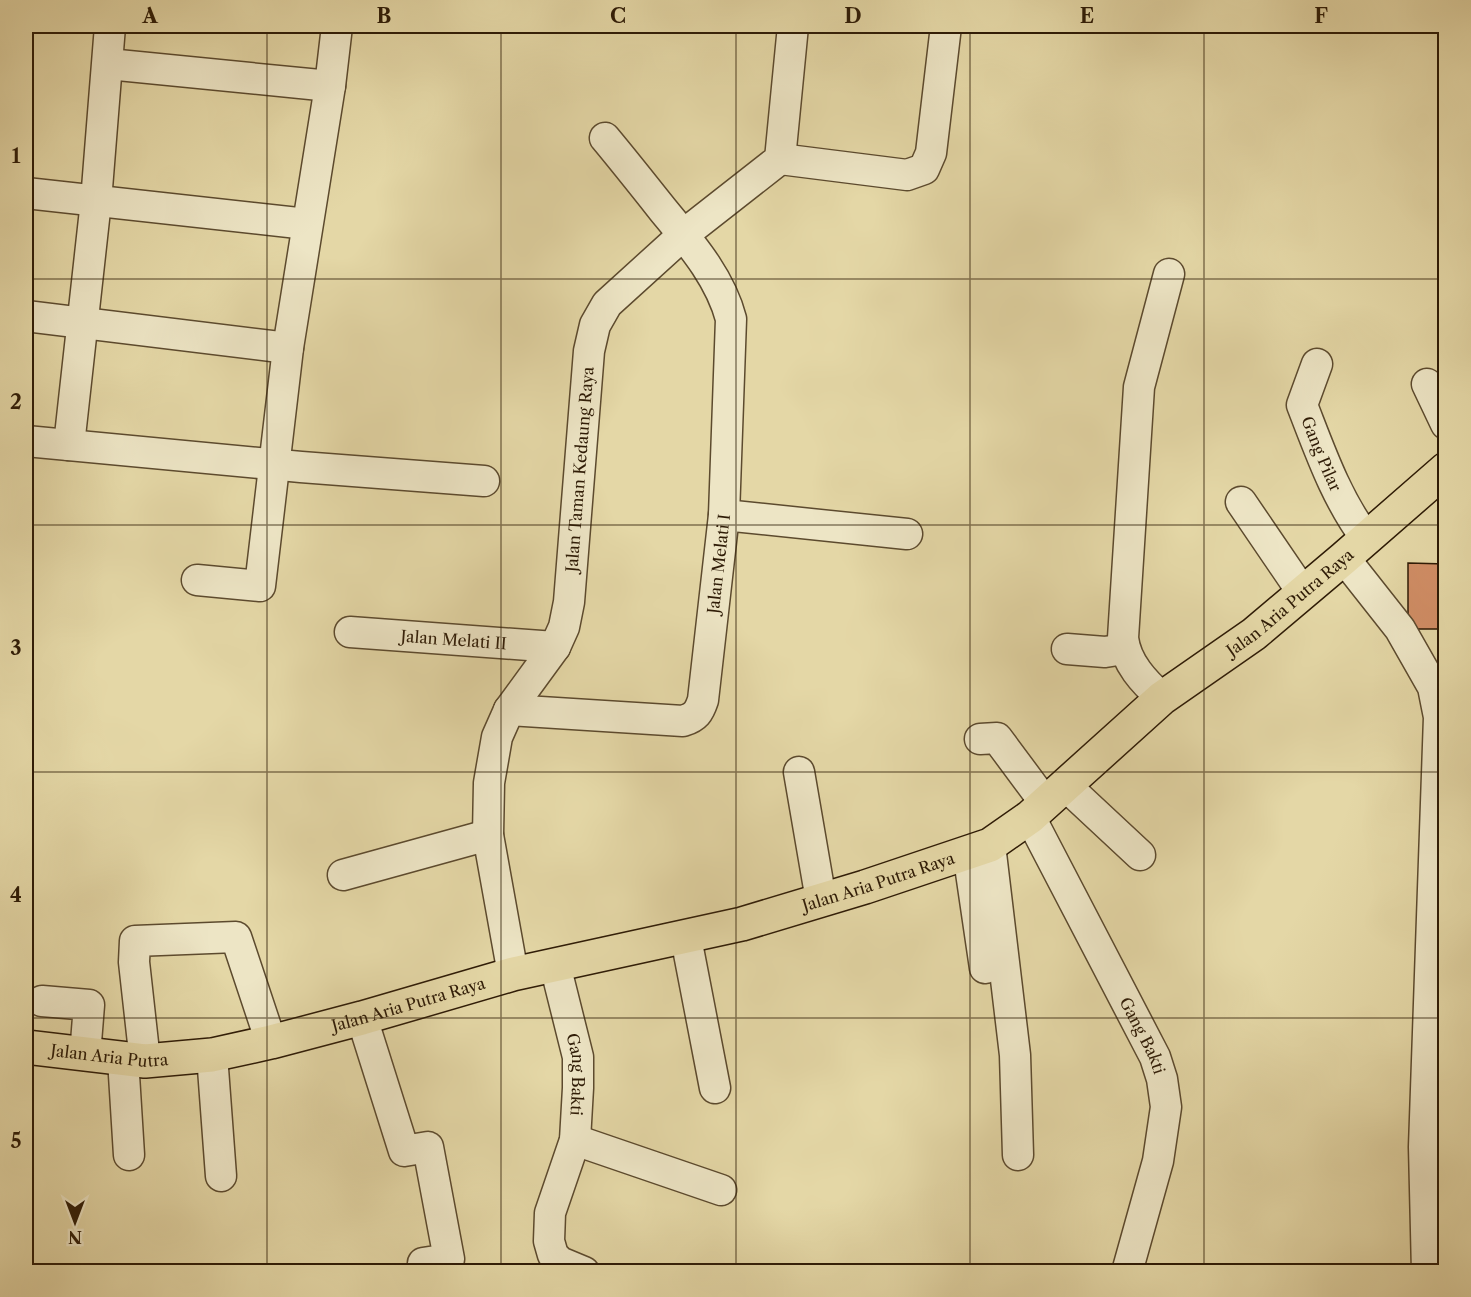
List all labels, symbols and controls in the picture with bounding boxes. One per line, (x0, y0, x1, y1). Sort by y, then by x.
text: A (141, 4, 158, 28)
text: B (377, 4, 392, 28)
text: C (610, 4, 626, 28)
text: D (844, 4, 862, 28)
text: E (1080, 4, 1094, 28)
text: F (1314, 4, 1328, 28)
text: 1 (12, 144, 21, 168)
street label: Jalan Taman Kedaung Raya (561, 365, 598, 576)
text: 2 (10, 390, 22, 414)
street label: Gang Pilar (1297, 413, 1346, 495)
street label: Jalan Melati I (703, 513, 734, 618)
street label: Jalan Aria Putra Raya (1220, 544, 1358, 662)
street label: Jalan Melati II (397, 626, 507, 653)
text: 3 (10, 636, 22, 660)
street label: Jalan Aria Putra Raya (797, 848, 957, 916)
text: 4 (10, 883, 22, 907)
street label: Jalan Aria Putra Raya (327, 973, 488, 1036)
street label: Gang Bakti (1115, 994, 1170, 1076)
street label: Gang Bakti (562, 1031, 588, 1117)
street label: Jalan Aria Putra (47, 1040, 170, 1071)
text: 5 (10, 1129, 22, 1153)
north arrow (45, 1192, 105, 1252)
text: N (68, 1227, 82, 1247)

